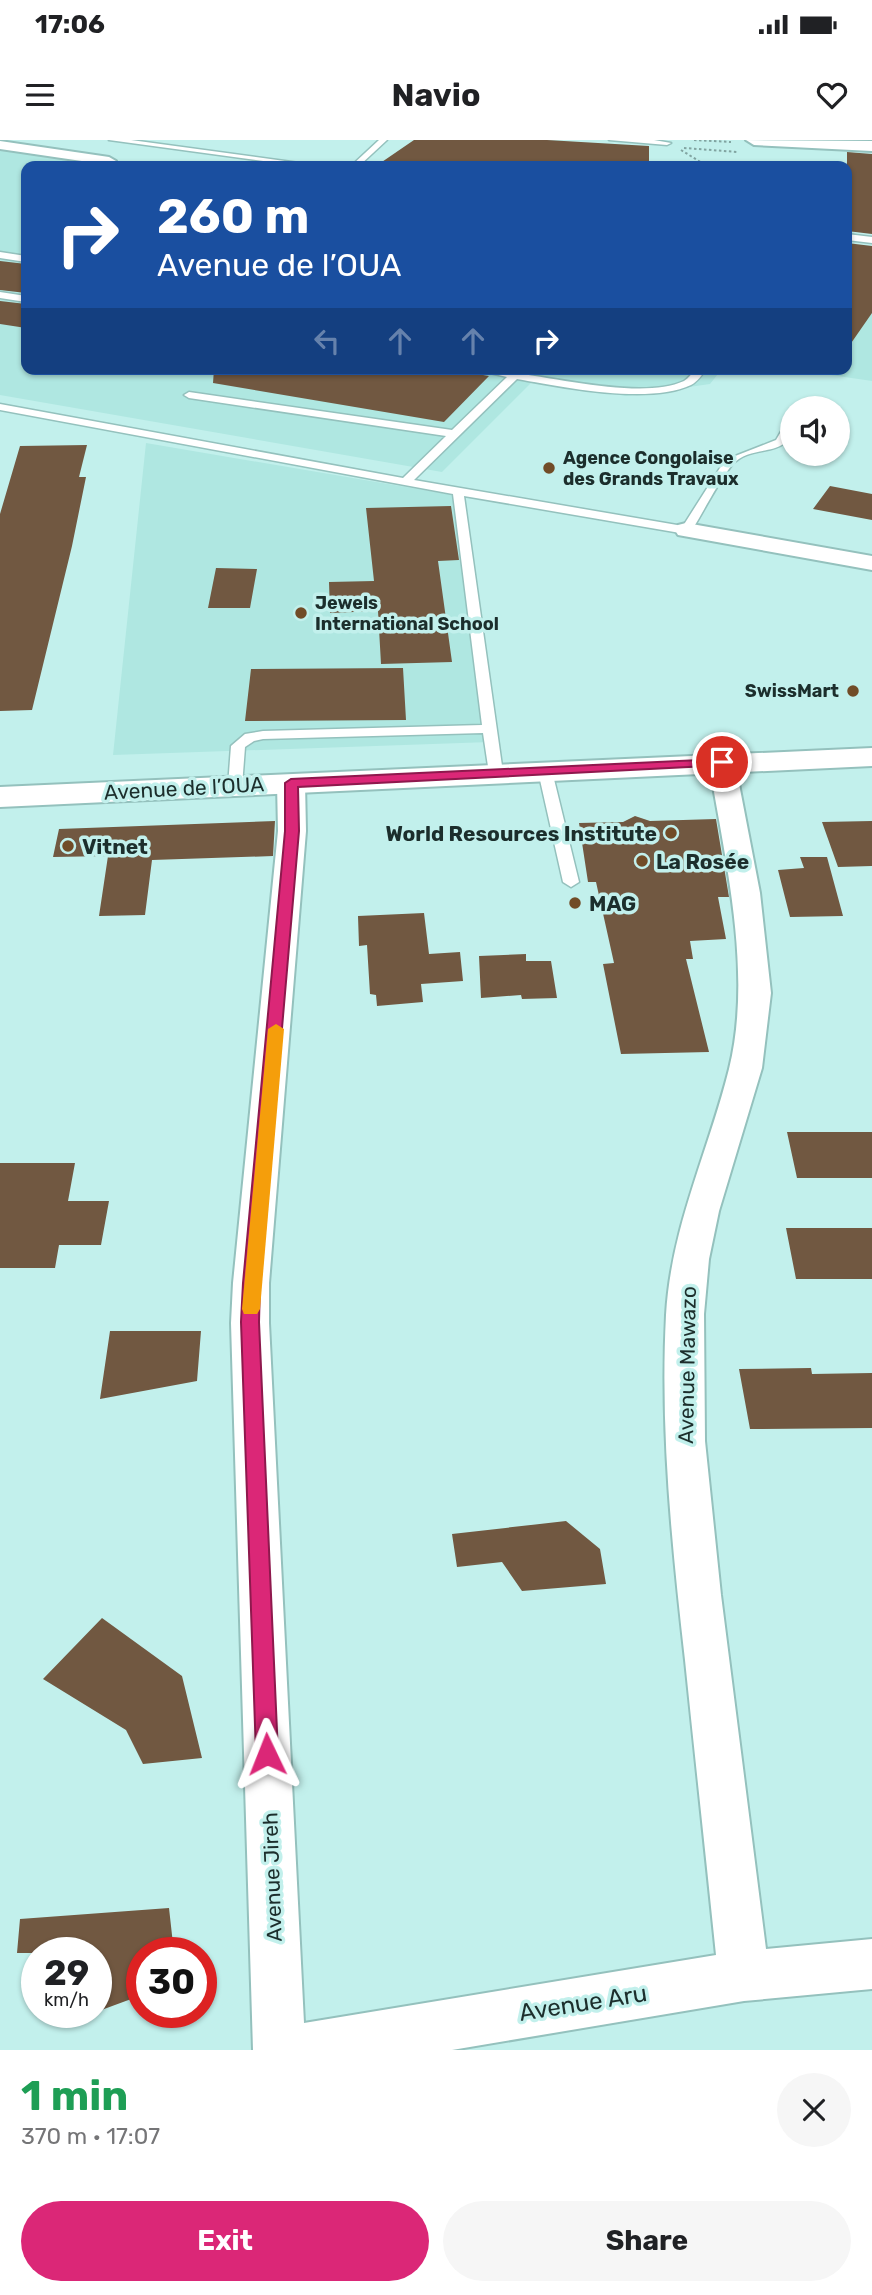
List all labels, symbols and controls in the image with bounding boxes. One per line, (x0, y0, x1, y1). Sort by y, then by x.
text: 17:06 (35, 9, 105, 40)
icon: menu (21, 76, 59, 114)
text: Navio (391, 76, 481, 114)
icon: heart (813, 76, 851, 114)
text: 260 m (157, 187, 309, 245)
icon: right (42, 189, 133, 280)
text: Avenue de l’OUA (157, 246, 401, 284)
icon: left (308, 322, 346, 360)
icon: ahead (381, 322, 419, 360)
icon: ahead (454, 322, 492, 360)
icon: right (527, 322, 565, 360)
map controls (780, 396, 850, 466)
button: sound (780, 396, 850, 466)
place label: Agence Congolaise des Grands Travaux (563, 447, 739, 490)
marker: Agence Congolaise des Grands Travaux (541, 460, 557, 476)
place label: Jewels International School (315, 592, 499, 635)
marker: Jewels International School (293, 605, 309, 621)
place label: SwissMart (745, 680, 839, 702)
marker: SwissMart (845, 683, 861, 699)
pin (692, 732, 752, 792)
icon: arrive (703, 743, 741, 781)
street label: Avenue de l’OUA (103, 771, 265, 805)
place label: World Resources Institute (385, 821, 657, 846)
marker: World Resources Institute (663, 825, 679, 841)
place label: Vitnet (82, 834, 148, 859)
marker: Vitnet (60, 838, 76, 854)
place label: La Rosée (656, 849, 749, 874)
marker: La Rosée (634, 853, 650, 869)
place label: MAG (589, 891, 636, 916)
marker: MAG (567, 895, 583, 911)
street label: Avenue Mawazo (673, 1286, 701, 1444)
position arrow (230, 1717, 304, 1791)
street label: Avenue Jireh (257, 1812, 287, 1942)
speed limit sign: 30 (126, 1937, 217, 2028)
text: 29 (44, 1952, 89, 1994)
street label: Avenue Aru (517, 1979, 649, 2027)
text: km/h (44, 1989, 89, 2011)
text: 1 min (21, 2071, 128, 2121)
button: close (777, 2073, 851, 2147)
text: 370 m · 17:07 (21, 2122, 160, 2150)
button: Exit (21, 2201, 429, 2281)
button: Share (443, 2201, 851, 2281)

